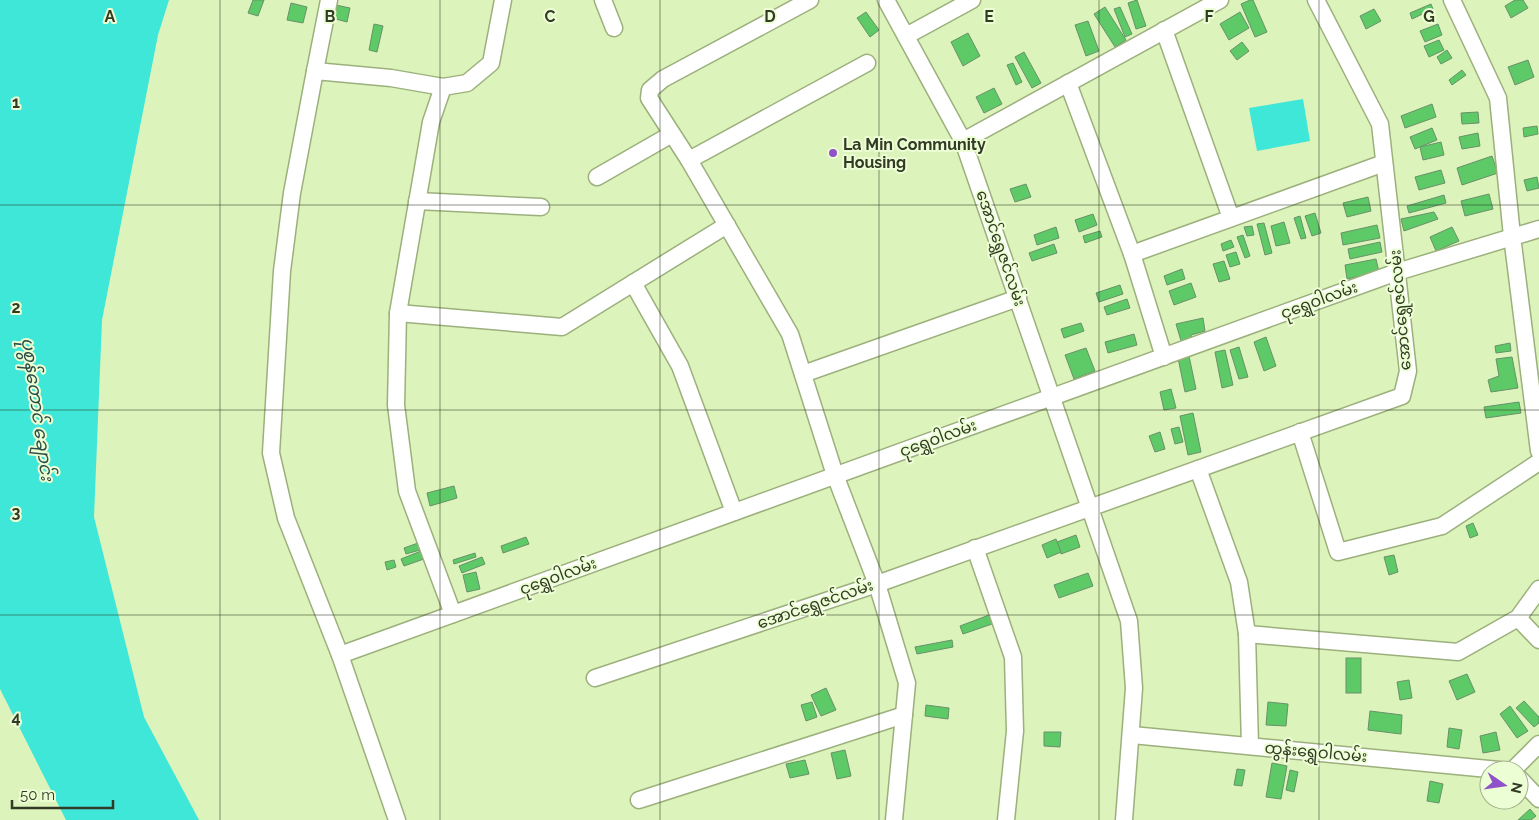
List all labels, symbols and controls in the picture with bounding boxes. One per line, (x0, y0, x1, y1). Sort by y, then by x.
text: A (105, 7, 116, 26)
text: B (325, 7, 336, 26)
text: C (545, 7, 556, 26)
text: D (764, 7, 776, 26)
text: E (984, 7, 994, 26)
text: F (1204, 7, 1214, 26)
text: G (1423, 7, 1435, 26)
text: 1 (12, 93, 20, 112)
place label: La Min Community Housing (843, 135, 986, 172)
marker: La Min Community Housing (827, 147, 839, 159)
street label: အောင်ရွှေဇင်လမ်း (968, 187, 1032, 310)
street label: အောင်ရွှေဇင်လမ်း (1383, 248, 1419, 371)
street label: ငုရွှေဝါလမ်း (1277, 275, 1362, 327)
text: 2 (11, 298, 21, 317)
water label: ပုစွန်တောင် ချောင်း (13, 336, 61, 484)
street label: ငုရွှေဝါလမ်း (896, 413, 981, 465)
text: 3 (12, 503, 21, 522)
street label: ငုရွှေဝါလမ်း (516, 551, 601, 603)
street label: အောင်ရွှေဇင်လမ်း (754, 573, 877, 637)
text: 4 (11, 708, 21, 727)
street label: ထွန်းရွှေဝါလမ်း (1264, 736, 1368, 770)
north arrow (1479, 760, 1529, 810)
scale bar (12, 778, 114, 810)
text: N (1508, 781, 1526, 795)
text: 50 m (20, 786, 55, 804)

